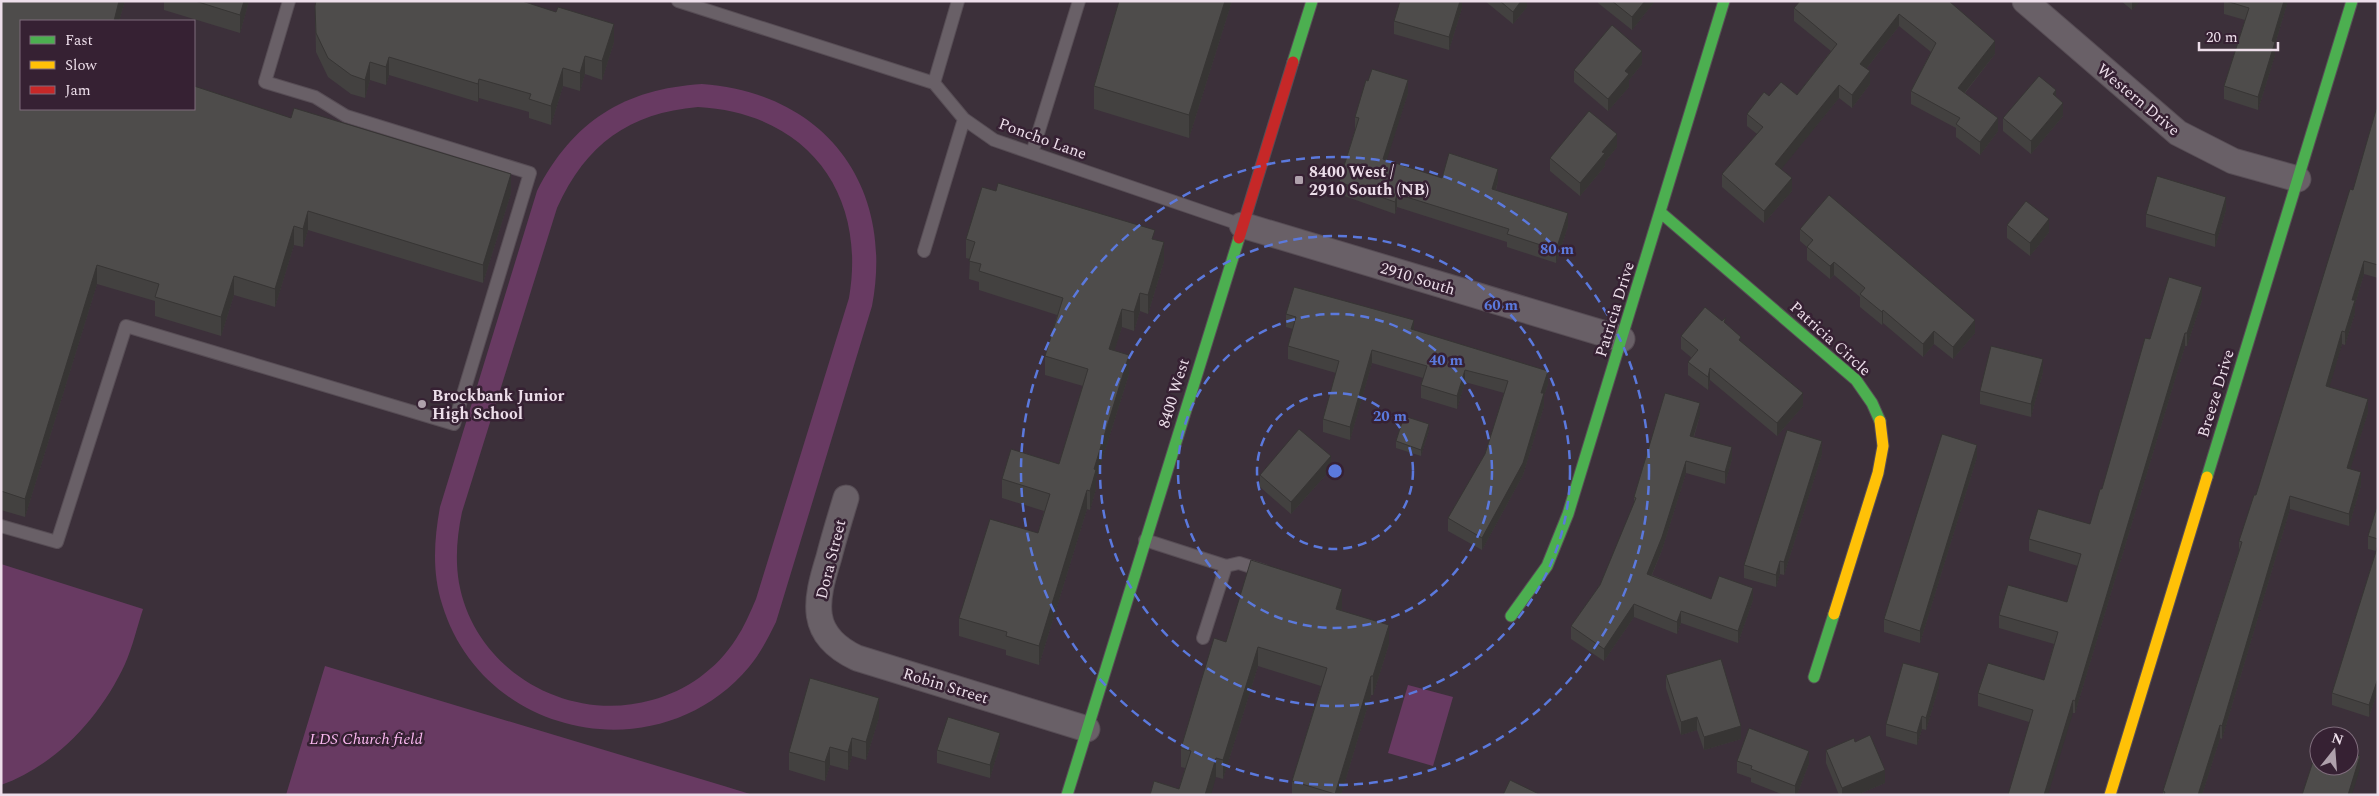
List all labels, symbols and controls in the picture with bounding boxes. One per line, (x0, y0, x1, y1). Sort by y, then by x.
legend (20, 20, 195, 110)
scale bar (2199, 20, 2278, 52)
text: 20 m (2206, 26, 2238, 49)
text: Fast (65, 29, 93, 52)
text: Slow (65, 54, 97, 77)
street label: Western Drive (2092, 58, 2185, 142)
text: Jam (65, 79, 91, 102)
street label: Poncho Lane (995, 112, 1090, 166)
place label: 8400 West / 2910 South (NB) (1309, 160, 1429, 202)
marker: 8400 West / 2910 South (NB) (1293, 174, 1305, 186)
text: 80 m (1540, 238, 1575, 261)
street label: 2910 South (1377, 256, 1458, 302)
street label: Patricia Drive (1589, 259, 1641, 360)
text: 60 m (1484, 294, 1519, 317)
street label: Patricia Circle (1784, 296, 1876, 382)
street label: Breeze Drive (2191, 346, 2241, 440)
text: 40 m (1429, 349, 1464, 372)
street label: 8400 West (1152, 355, 1196, 431)
place label: Brockbank Junior High School (432, 384, 564, 426)
marker: Brockbank Junior High School (416, 398, 428, 410)
text: 20 m (1373, 405, 1408, 428)
centre of rings (1326, 462, 1344, 480)
street label: Dora Street (809, 517, 853, 602)
street label: Robin Street (900, 662, 992, 710)
north arrow (2309, 726, 2359, 776)
park label: LDS Church field (309, 727, 423, 751)
text: N (2329, 727, 2346, 751)

